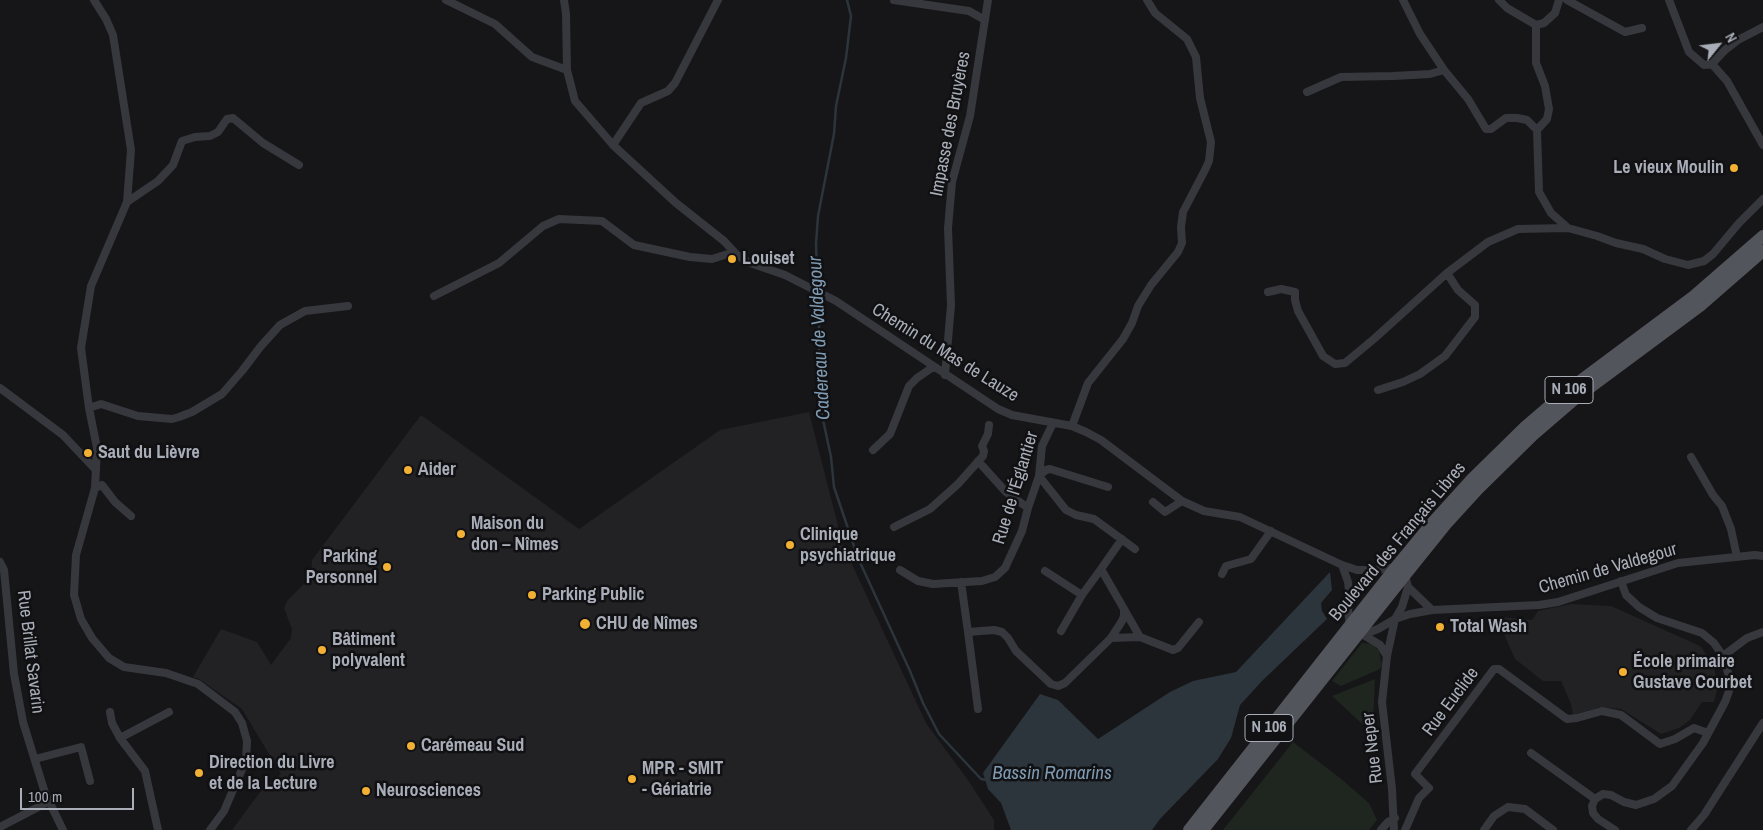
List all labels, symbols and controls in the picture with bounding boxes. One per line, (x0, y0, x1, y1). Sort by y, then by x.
north arrow (1693, 20, 1743, 70)
text: N (1721, 30, 1741, 46)
street label: Impasse des Bruyères (926, 50, 976, 198)
place label: Le vieux Moulin (1613, 157, 1724, 179)
marker: Le vieux Moulin (1728, 162, 1740, 174)
place label: Louiset (742, 248, 794, 270)
marker: Louiset (726, 253, 738, 265)
water label: Cadereau de Valdegour (804, 256, 836, 420)
street label: Chemin du Mas de Lauze (868, 299, 1022, 407)
road number: N 106 (1545, 376, 1593, 404)
street label: Rue de l'Églantier (989, 429, 1043, 547)
place label: Saut du Lièvre (98, 442, 200, 464)
marker: Saut du Lièvre (82, 447, 94, 459)
street label: Boulevard des Français Libres (1325, 458, 1471, 626)
place label: Aider (418, 459, 456, 481)
marker: Aider (402, 464, 414, 476)
place label: Maison du don – Nîmes (471, 513, 559, 556)
place label: Clinique psychiatrique (800, 524, 896, 566)
marker: Maison du don – Nîmes (455, 528, 467, 540)
marker: Clinique psychiatrique (784, 539, 796, 551)
street label: Chemin de Valdegour (1537, 539, 1679, 599)
place label: Parking Personnel (306, 546, 377, 588)
marker: Parking Personnel (381, 561, 393, 573)
place label: Parking Public (542, 584, 645, 606)
street label: Rue Brillat Savarin (12, 589, 48, 715)
marker: Parking Public (526, 589, 538, 601)
place label: CHU de Nîmes (596, 613, 698, 635)
place label: Total Wash (1450, 616, 1527, 638)
marker: CHU de Nîmes (578, 617, 592, 631)
marker: Total Wash (1434, 621, 1446, 633)
place label: Bâtiment polyvalent (332, 629, 405, 672)
marker: Bâtiment polyvalent (316, 644, 328, 656)
place label: École primaire Gustave Courbet (1633, 651, 1752, 694)
street label: Rue Euclide (1418, 663, 1484, 741)
marker: École primaire Gustave Courbet (1617, 666, 1629, 678)
street label: Rue Neper (1358, 711, 1388, 785)
road number: N 106 (1245, 714, 1293, 741)
place label: Carémeau Sud (421, 735, 524, 757)
marker: Carémeau Sud (405, 740, 417, 752)
place label: Direction du Livre et de la Lecture (209, 752, 334, 794)
place label: MPR - SMIT - Gériatrie (642, 758, 723, 801)
water label: Bassin Romarins (992, 763, 1112, 785)
marker: Direction du Livre et de la Lecture (193, 767, 205, 779)
marker: MPR - SMIT - Gériatrie (626, 773, 638, 785)
scale bar (22, 778, 136, 810)
place label: Neurosciences (376, 780, 481, 802)
marker: Neurosciences (360, 785, 372, 797)
text: 100 m (28, 786, 62, 807)

